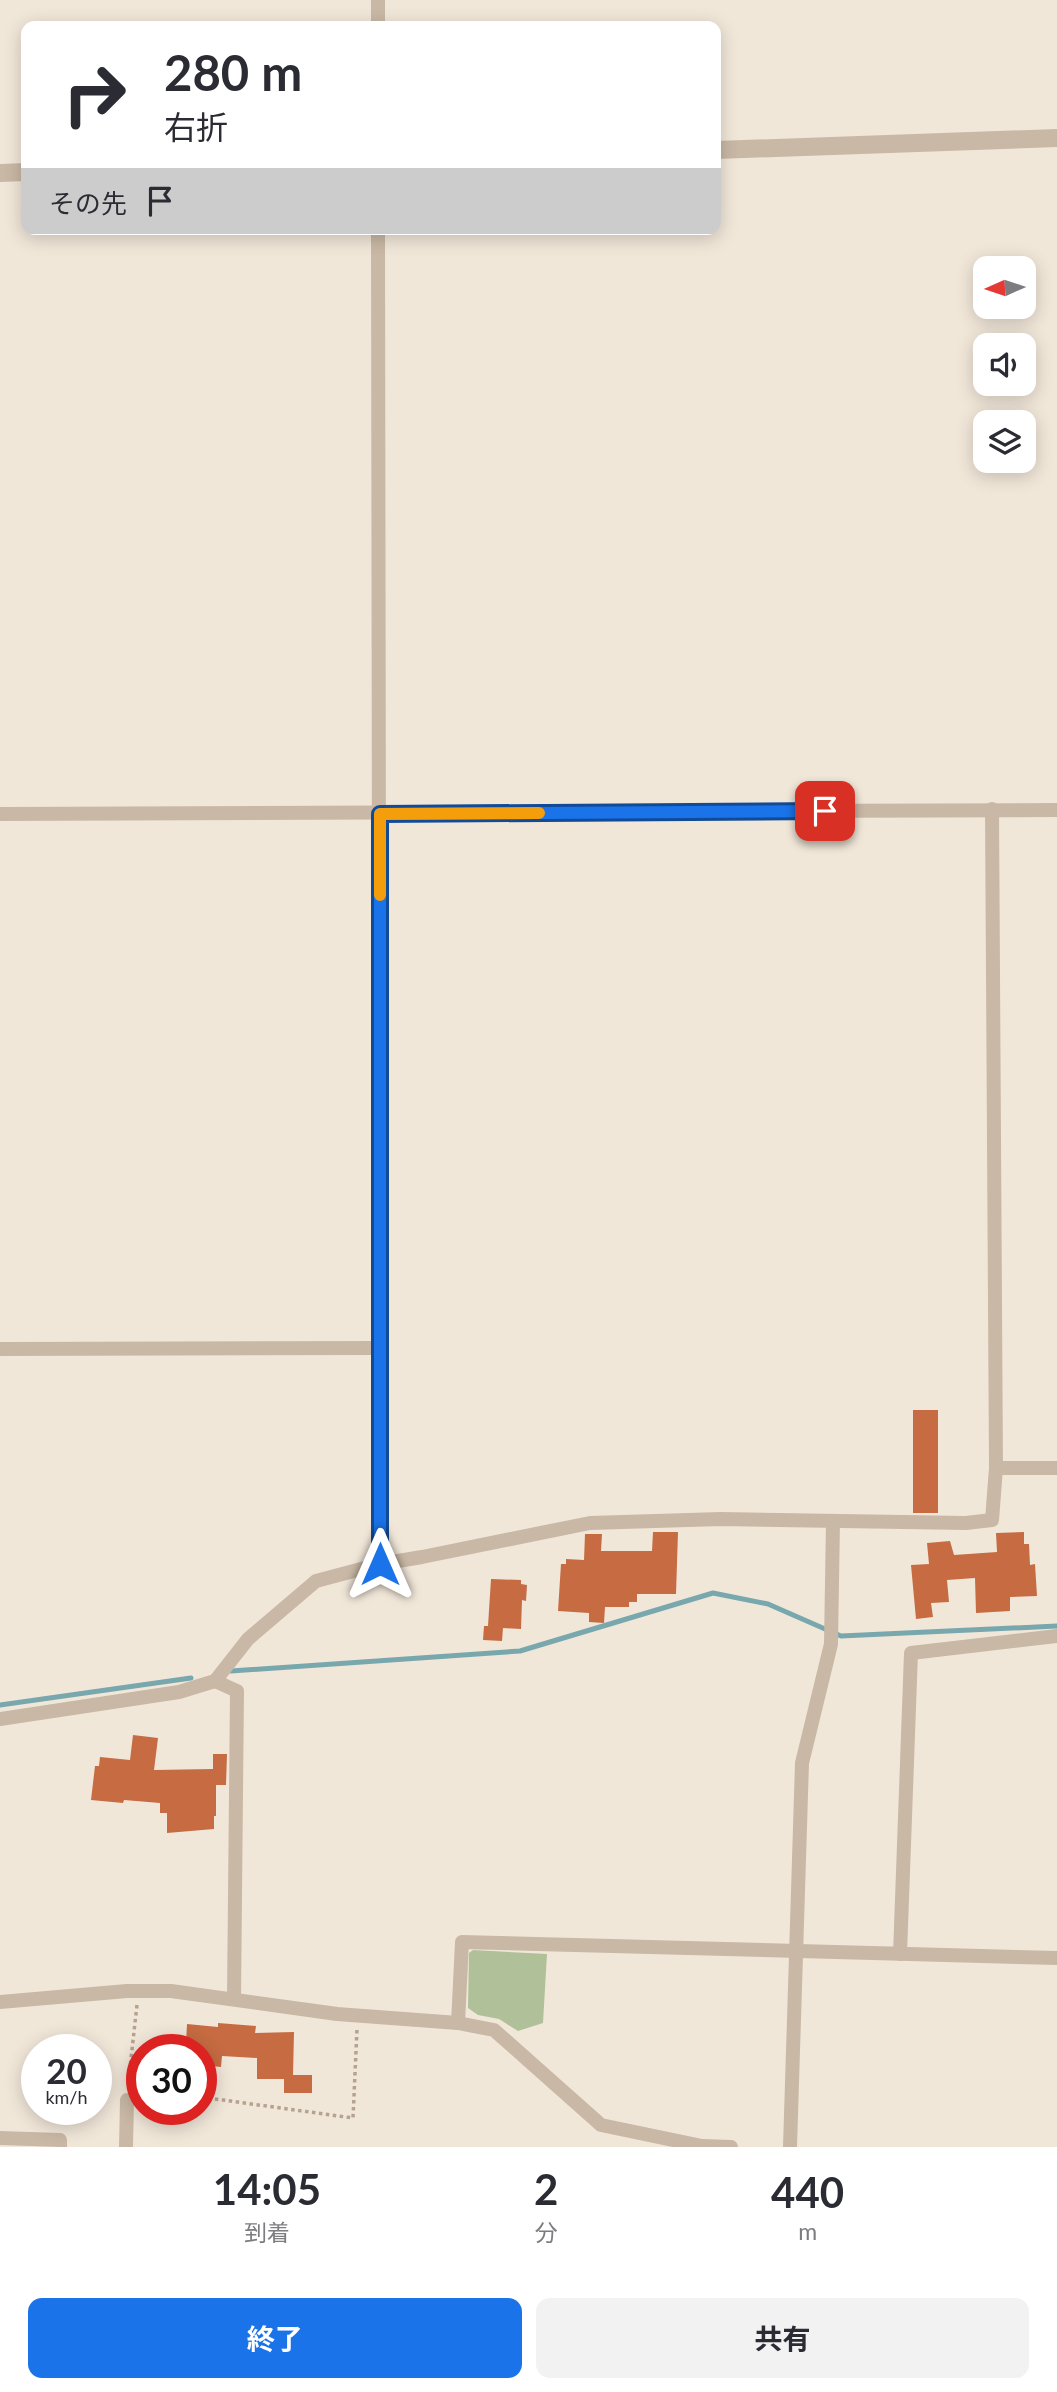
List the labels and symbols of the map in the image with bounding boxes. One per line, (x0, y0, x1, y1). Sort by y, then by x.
north arrow (973, 256, 1036, 318)
pin (795, 781, 855, 841)
position arrow (343, 1527, 417, 1601)
speed limit sign: 30 (126, 2034, 217, 2125)

